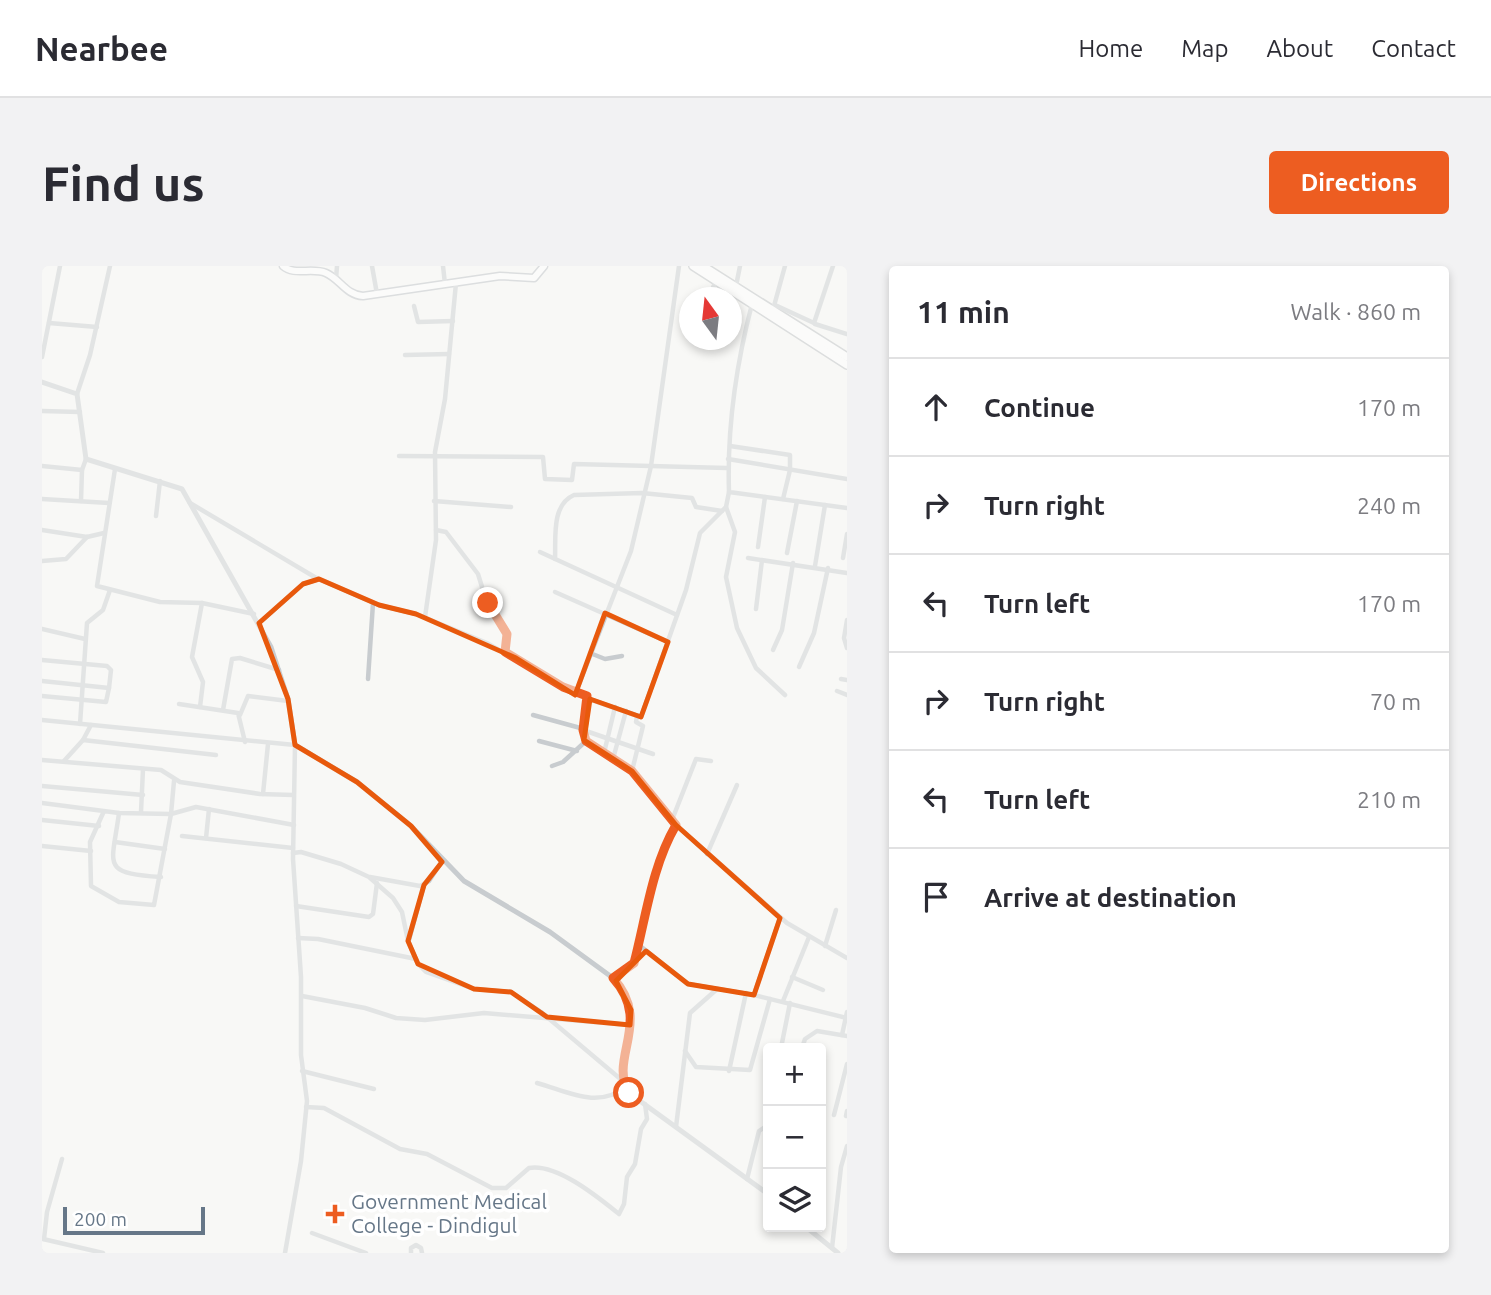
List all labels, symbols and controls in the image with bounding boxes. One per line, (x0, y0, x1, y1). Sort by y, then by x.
text: Nearbee (35, 30, 168, 67)
text: Home (1078, 35, 1143, 62)
text: Map (1181, 35, 1228, 62)
text: About (1266, 35, 1333, 62)
text: Contact (1371, 35, 1456, 62)
button: Directions (1269, 151, 1449, 214)
text: Find us (42, 155, 205, 210)
north arrow (679, 287, 742, 350)
text: 11 min (917, 295, 1010, 329)
text: Walk · 860 m (1290, 299, 1421, 324)
icon: ahead (917, 388, 955, 426)
text: Continue (984, 393, 1095, 422)
text: 170 m (1357, 395, 1421, 420)
icon: right (917, 486, 955, 524)
text: Turn right (984, 491, 1105, 520)
text: 240 m (1357, 493, 1421, 518)
icon: left (917, 584, 955, 622)
route end (472, 587, 503, 618)
text: Turn left (984, 589, 1090, 618)
text: 170 m (1357, 591, 1421, 616)
icon: right (917, 682, 955, 720)
text: Turn right (984, 687, 1105, 716)
text: 70 m (1370, 689, 1421, 714)
icon: left (917, 780, 955, 818)
text: Turn left (984, 785, 1090, 814)
text: 210 m (1357, 787, 1421, 812)
icon: arrive (917, 878, 955, 916)
text: Arrive at destination (984, 883, 1237, 912)
map controls (763, 1043, 826, 1232)
button: + (763, 1043, 826, 1106)
route start (613, 1077, 644, 1108)
button: − (763, 1106, 826, 1169)
button: layers (763, 1169, 826, 1232)
place label: Government Medical College - Dindigul (351, 1189, 547, 1237)
scale bar (63, 1204, 205, 1236)
marker: Government Medical College - Dindigul (325, 1204, 345, 1224)
text: 200 m (74, 1208, 127, 1230)

